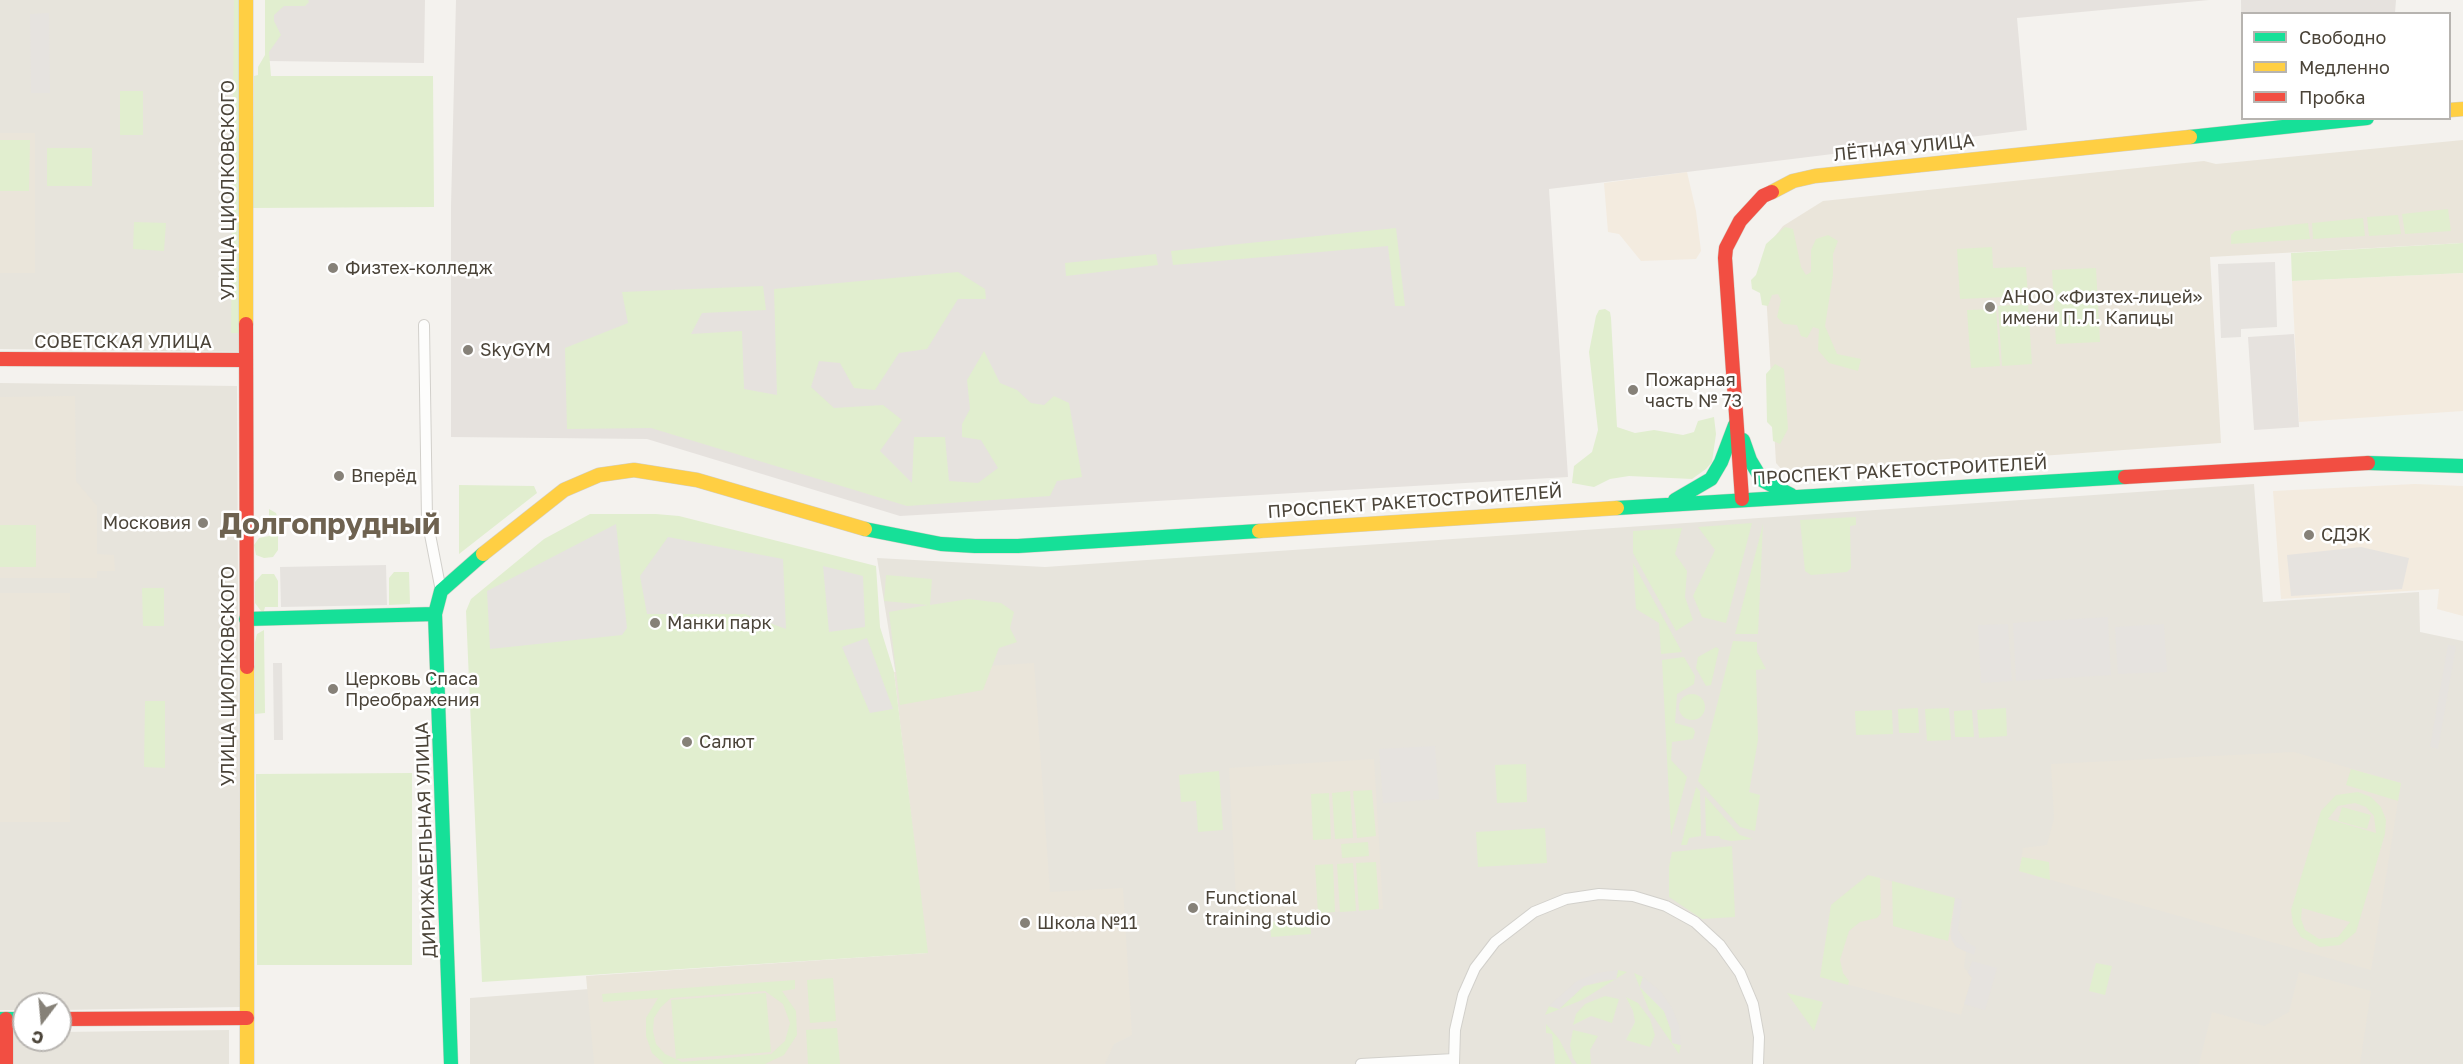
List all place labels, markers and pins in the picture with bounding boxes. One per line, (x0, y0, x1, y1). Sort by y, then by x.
place label: Физтех-колледж (345, 257, 493, 279)
marker: Физтех-колледж (326, 261, 340, 275)
place label: АНОО «Физтех-лицей» имени П.Л. Капицы (2002, 286, 2203, 328)
marker: АНОО «Физтех-лицей» имени П.Л. Капицы (1983, 300, 1997, 314)
place label: SkyGYM (480, 339, 551, 361)
marker: SkyGYM (461, 343, 475, 357)
place label: Пожарная часть № 73 (1645, 369, 1742, 412)
marker: Пожарная часть № 73 (1626, 383, 1640, 397)
place label: Вперёд (351, 465, 417, 487)
marker: Вперёд (332, 469, 346, 483)
place label: Московия (103, 512, 191, 534)
marker: Московия (196, 516, 210, 530)
place label: СДЭК (2321, 524, 2370, 546)
marker: СДЭК (2302, 528, 2316, 542)
place label: Манки парк (667, 612, 772, 634)
marker: Манки парк (648, 616, 662, 630)
place label: Церковь Спаса Преображения (345, 668, 479, 710)
marker: Церковь Спаса Преображения (326, 682, 340, 696)
place label: Салют (699, 731, 755, 753)
marker: Салют (680, 735, 694, 749)
place label: Functional training studio (1205, 887, 1331, 930)
marker: Functional training studio (1186, 901, 1200, 915)
place label: Школа №11 (1037, 912, 1137, 934)
marker: Школа №11 (1018, 916, 1032, 930)

